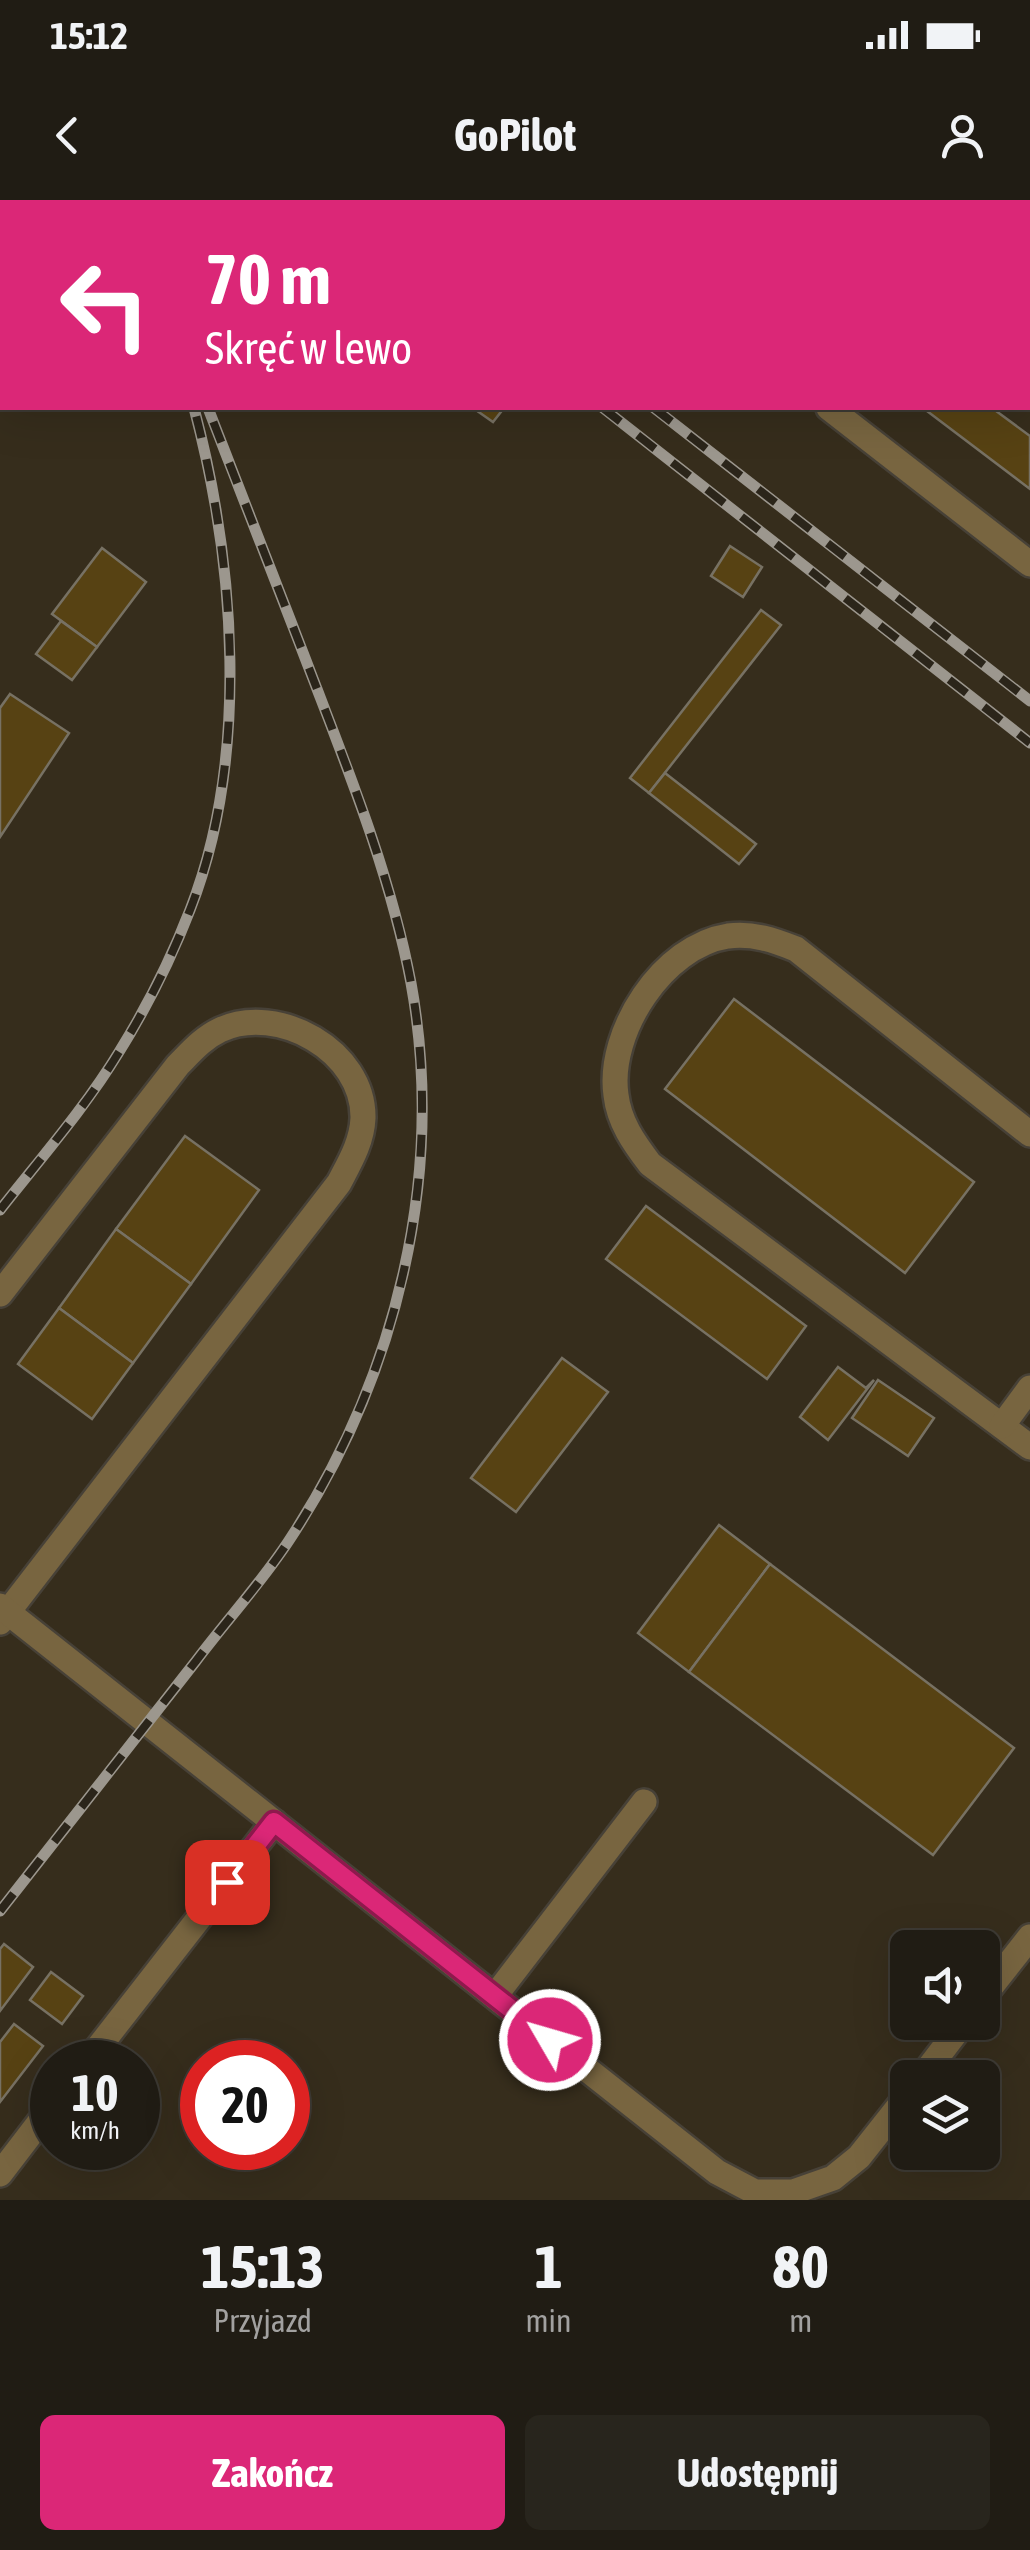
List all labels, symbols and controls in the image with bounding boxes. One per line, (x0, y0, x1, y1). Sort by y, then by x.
text: 15:12 (50, 14, 128, 57)
icon: back (40, 108, 95, 163)
icon: person (935, 108, 990, 163)
text: GoPilot (454, 109, 576, 161)
text: 70 m (205, 239, 331, 319)
icon: left (40, 240, 170, 370)
text: Skręć w lewo (205, 322, 412, 374)
pin (185, 1840, 270, 1925)
icon: arrive (200, 1855, 255, 1910)
map controls (890, 1930, 1000, 2170)
button: sound (890, 1930, 1000, 2040)
position arrow (498, 1988, 602, 2092)
speed limit sign: 20 (180, 2040, 310, 2170)
button: layers (890, 2060, 1000, 2170)
text: 10 (71, 2064, 118, 2122)
text: km/h (70, 2116, 120, 2144)
text: 15:13 (201, 2232, 325, 2301)
text: 1 (534, 2232, 563, 2301)
text: 80 (773, 2232, 829, 2301)
text: Przyjazd (214, 2302, 312, 2339)
text: min (526, 2302, 572, 2339)
text: m (789, 2302, 812, 2339)
button: Zakończ (40, 2415, 505, 2530)
button: Udostępnij (525, 2415, 990, 2530)

